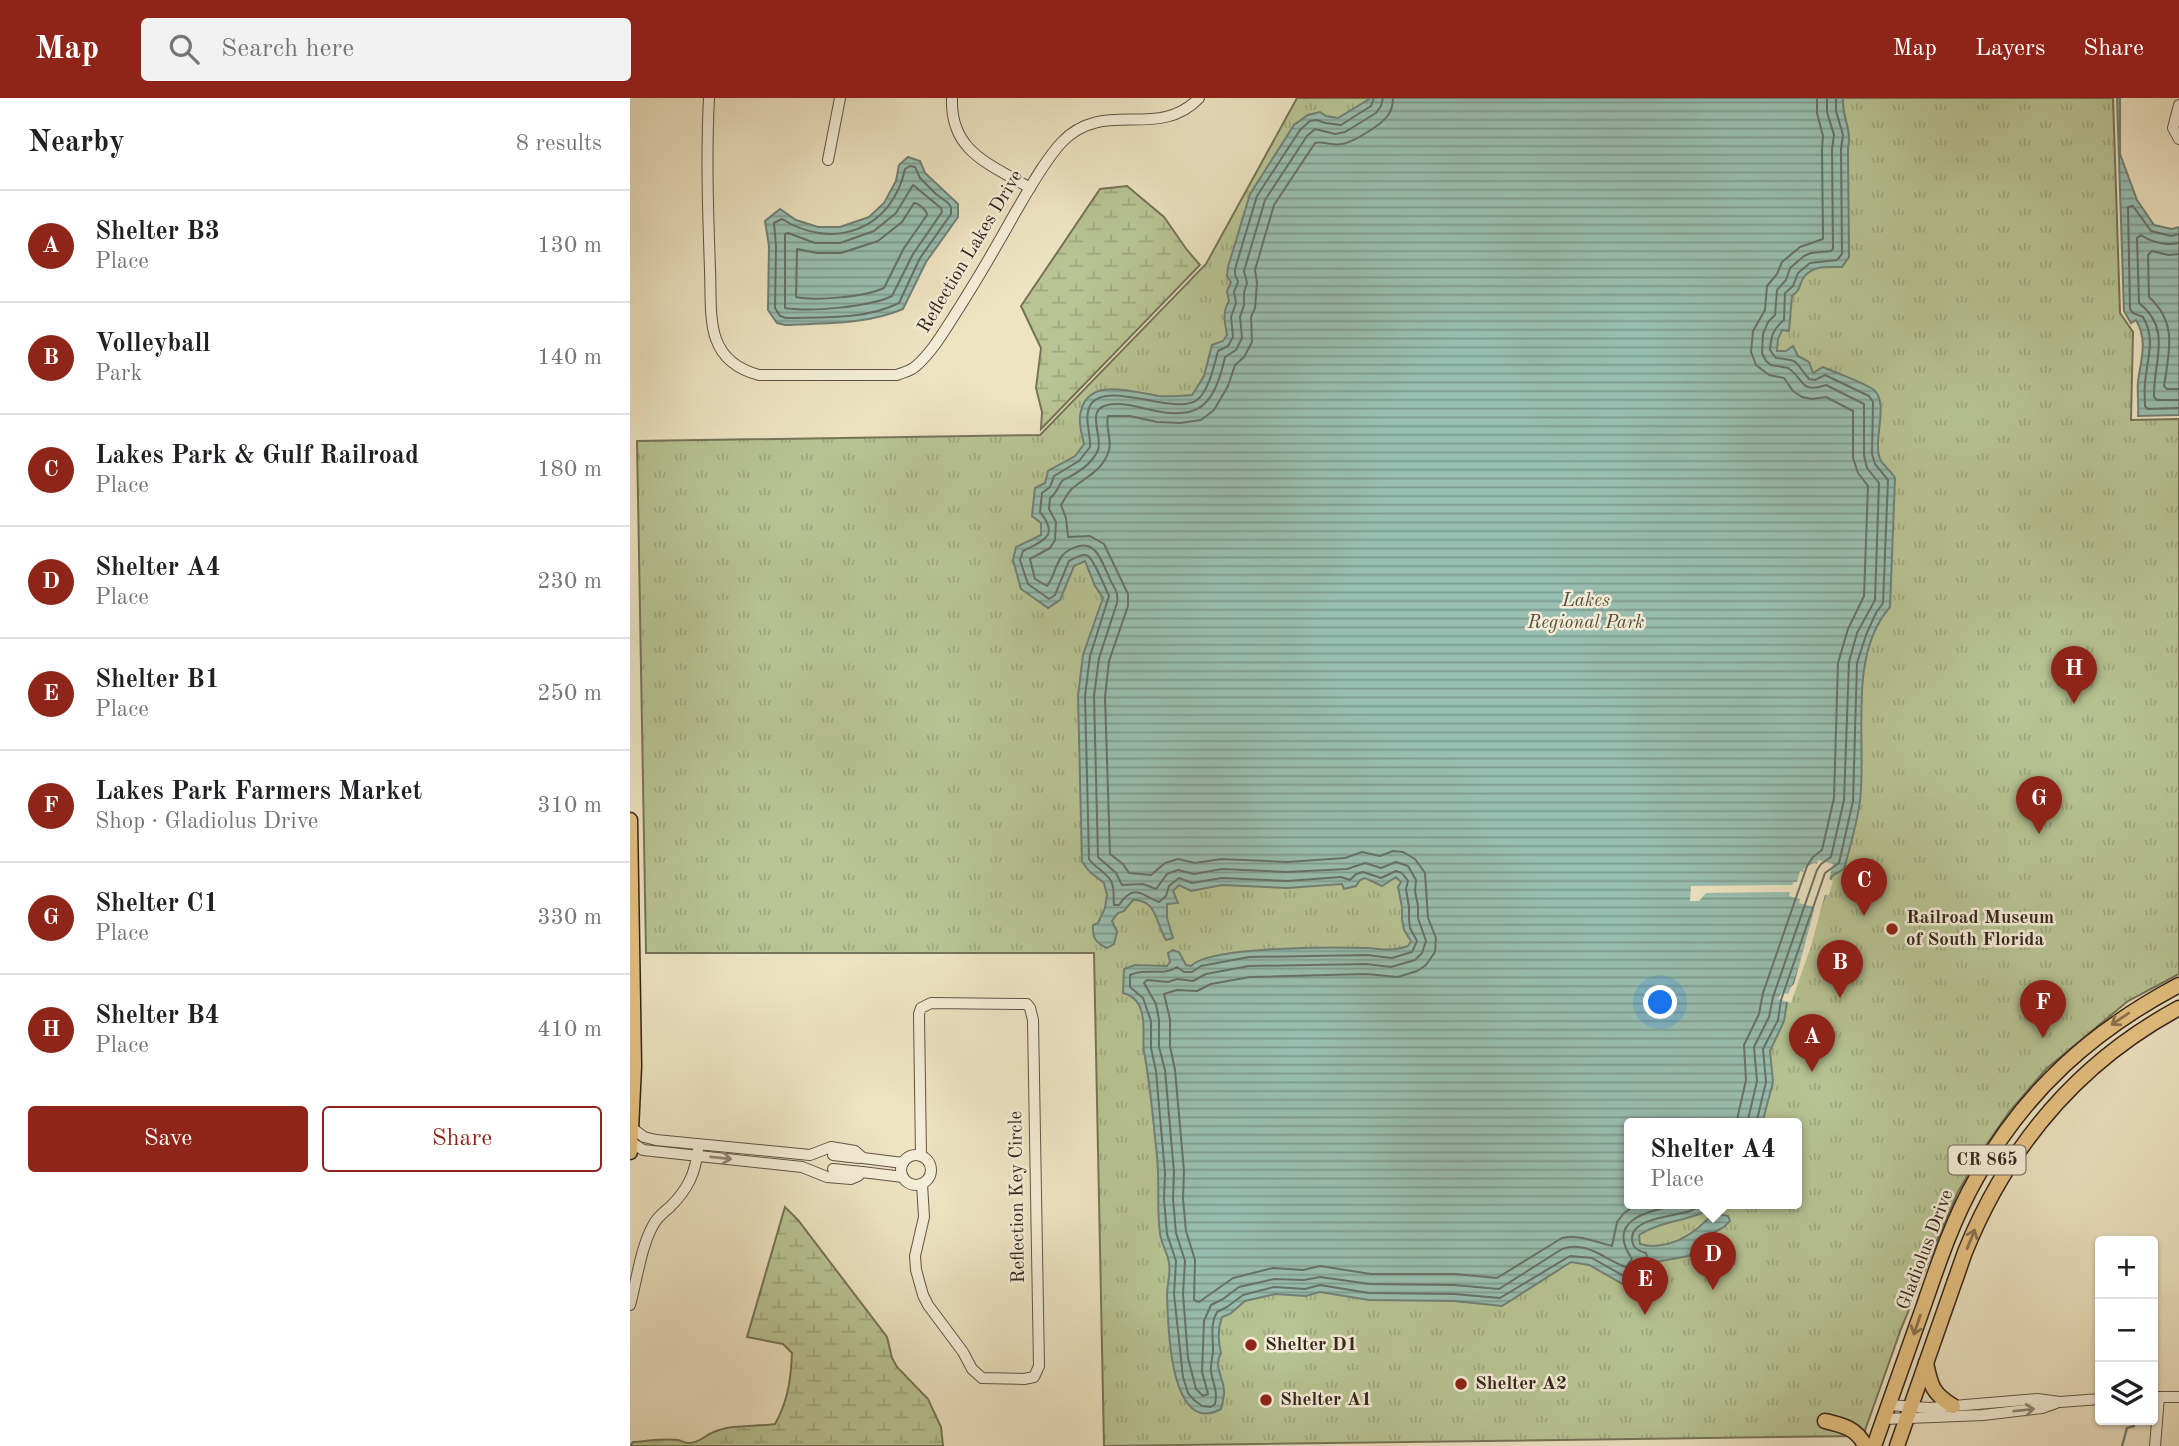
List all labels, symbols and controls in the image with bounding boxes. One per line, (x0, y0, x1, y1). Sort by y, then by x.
search box (141, 18, 631, 81)
icon: search (165, 30, 203, 68)
text: Map (35, 33, 99, 66)
text: Search here (221, 36, 354, 62)
text: Map (1893, 37, 1937, 61)
text: Layers (1975, 37, 2045, 61)
text: Share (2083, 37, 2144, 61)
text: Nearby (28, 128, 125, 158)
text: 8 results (516, 132, 602, 155)
street label: Reflection Lakes Drive (915, 167, 1027, 337)
text: Shelter B3 (95, 219, 220, 245)
text: A (42, 234, 60, 257)
text: 130 m (537, 234, 602, 257)
text: Place (95, 250, 149, 273)
text: Volleyball (95, 331, 211, 357)
text: B (43, 346, 59, 369)
text: 140 m (537, 346, 602, 369)
text: Park (95, 362, 142, 385)
text: Lakes Park & Gulf Railroad (95, 443, 419, 469)
text: C (43, 458, 59, 481)
text: 180 m (537, 458, 602, 481)
text: Place (95, 474, 149, 497)
text: Shelter A4 (95, 555, 221, 581)
text: D (42, 570, 60, 593)
text: 230 m (537, 570, 602, 593)
text: Place (95, 586, 149, 609)
park label: Lakes Regional Park (1527, 592, 1644, 633)
pin: H (2051, 646, 2097, 704)
text: Shelter B1 (95, 667, 220, 693)
text: E (43, 682, 59, 705)
text: 250 m (537, 682, 602, 705)
text: Place (95, 698, 149, 721)
pin: G (2016, 776, 2062, 834)
text: Lakes Park Farmers Market (95, 779, 422, 805)
text: F (43, 794, 59, 817)
text: 310 m (537, 794, 602, 817)
text: Shop · Gladiolus Drive (95, 810, 318, 833)
pin: C (1841, 858, 1887, 916)
text: Shelter C1 (95, 891, 219, 917)
text: G (43, 906, 59, 929)
text: 330 m (537, 906, 602, 929)
place label: Railroad Museum of South Florida (1906, 909, 2054, 950)
marker: Railroad Museum of South Florida (1884, 921, 1900, 937)
text: Place (95, 922, 149, 945)
pin: B (1817, 940, 1863, 998)
pin: F (2020, 980, 2066, 1038)
your location (1643, 985, 1677, 1019)
text: Shelter B4 (95, 1003, 220, 1029)
one-way arrow (2111, 1012, 2130, 1027)
pin: A (1789, 1014, 1835, 1072)
text: H (42, 1018, 60, 1041)
text: 410 m (537, 1018, 602, 1041)
text: Place (95, 1034, 149, 1057)
button: Save (28, 1106, 308, 1172)
button: Share (322, 1106, 602, 1172)
street label: Reflection Key Circle (1007, 1111, 1029, 1283)
popup (1624, 1118, 1802, 1209)
text: Shelter A4 (1650, 1137, 1776, 1163)
road number: CR 865 (1948, 1146, 2026, 1175)
one-way arrow (709, 1152, 732, 1165)
text: Place (1650, 1168, 1704, 1191)
street label: Gladiolus Drive (1894, 1187, 1958, 1313)
one-way arrow (1965, 1228, 1978, 1250)
pin: D (1690, 1232, 1736, 1290)
map controls (2095, 1236, 2158, 1425)
button: + (2095, 1236, 2158, 1299)
pin: E (1622, 1257, 1668, 1315)
button: − (2095, 1299, 2158, 1362)
one-way arrow (1910, 1313, 1922, 1335)
place label: Shelter D1 (1265, 1336, 1358, 1355)
marker: Shelter D1 (1243, 1337, 1259, 1353)
button: layers (2095, 1362, 2158, 1425)
place label: Shelter A2 (1475, 1375, 1567, 1394)
marker: Shelter A2 (1453, 1376, 1469, 1392)
place label: Shelter A1 (1280, 1391, 1372, 1410)
marker: Shelter A1 (1258, 1392, 1274, 1408)
one-way arrow (2012, 1404, 2035, 1417)

